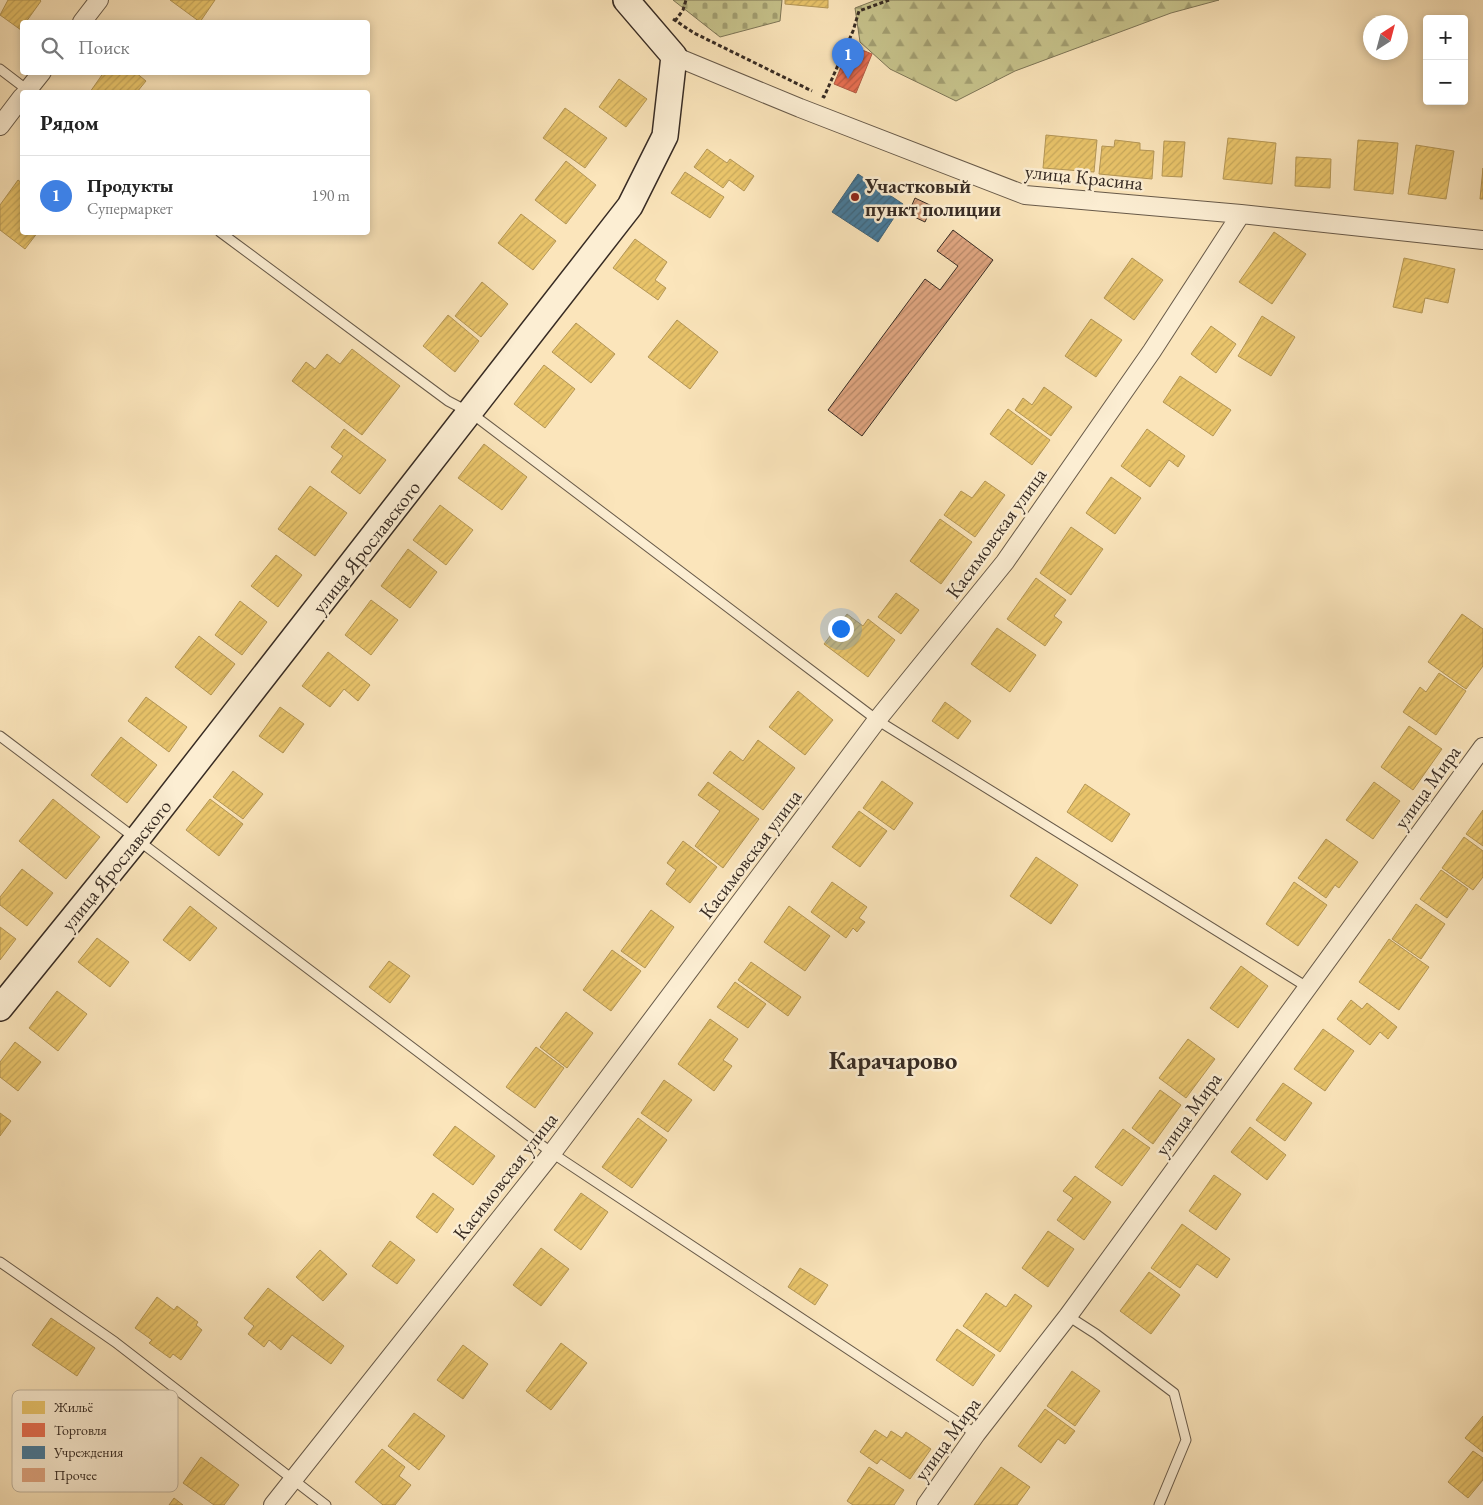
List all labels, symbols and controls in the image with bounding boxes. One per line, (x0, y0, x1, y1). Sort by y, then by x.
north arrow (1363, 15, 1408, 60)
map controls (1423, 15, 1468, 105)
button: + (1423, 15, 1468, 60)
search box (20, 20, 370, 75)
icon: search (38, 34, 66, 62)
text: Поиск (78, 35, 130, 60)
pin: 1 (832, 38, 864, 79)
button: − (1423, 60, 1468, 105)
text: Рядом (40, 109, 99, 136)
street label: улица Красина (1024, 158, 1144, 196)
text: Продукты (87, 173, 173, 198)
place label: Участковый пункт полиции (864, 173, 1001, 222)
text: 1 (52, 185, 60, 206)
text: 190 m (311, 185, 350, 206)
marker: Участковый пункт полиции (849, 191, 861, 203)
text: Супермаркет (87, 198, 173, 219)
street label: Касимовская улица (940, 463, 1052, 603)
street label: улица Ярославского (306, 475, 426, 619)
your location (828, 616, 854, 642)
street label: улица Мира (1388, 740, 1466, 834)
street label: Касимовская улица (693, 784, 807, 924)
street label: улица Ярославского (55, 794, 177, 936)
district label: Карачарово (829, 1044, 957, 1076)
street label: улица Мира (1149, 1067, 1227, 1161)
street label: Касимовская улица (447, 1107, 563, 1245)
legend (12, 1390, 178, 1492)
street label: улица Мира (908, 1392, 986, 1486)
text: Жильё (53, 1398, 94, 1416)
text: Торговля (54, 1421, 107, 1439)
text: Учреждения (53, 1443, 123, 1461)
text: Прочее (54, 1466, 97, 1484)

